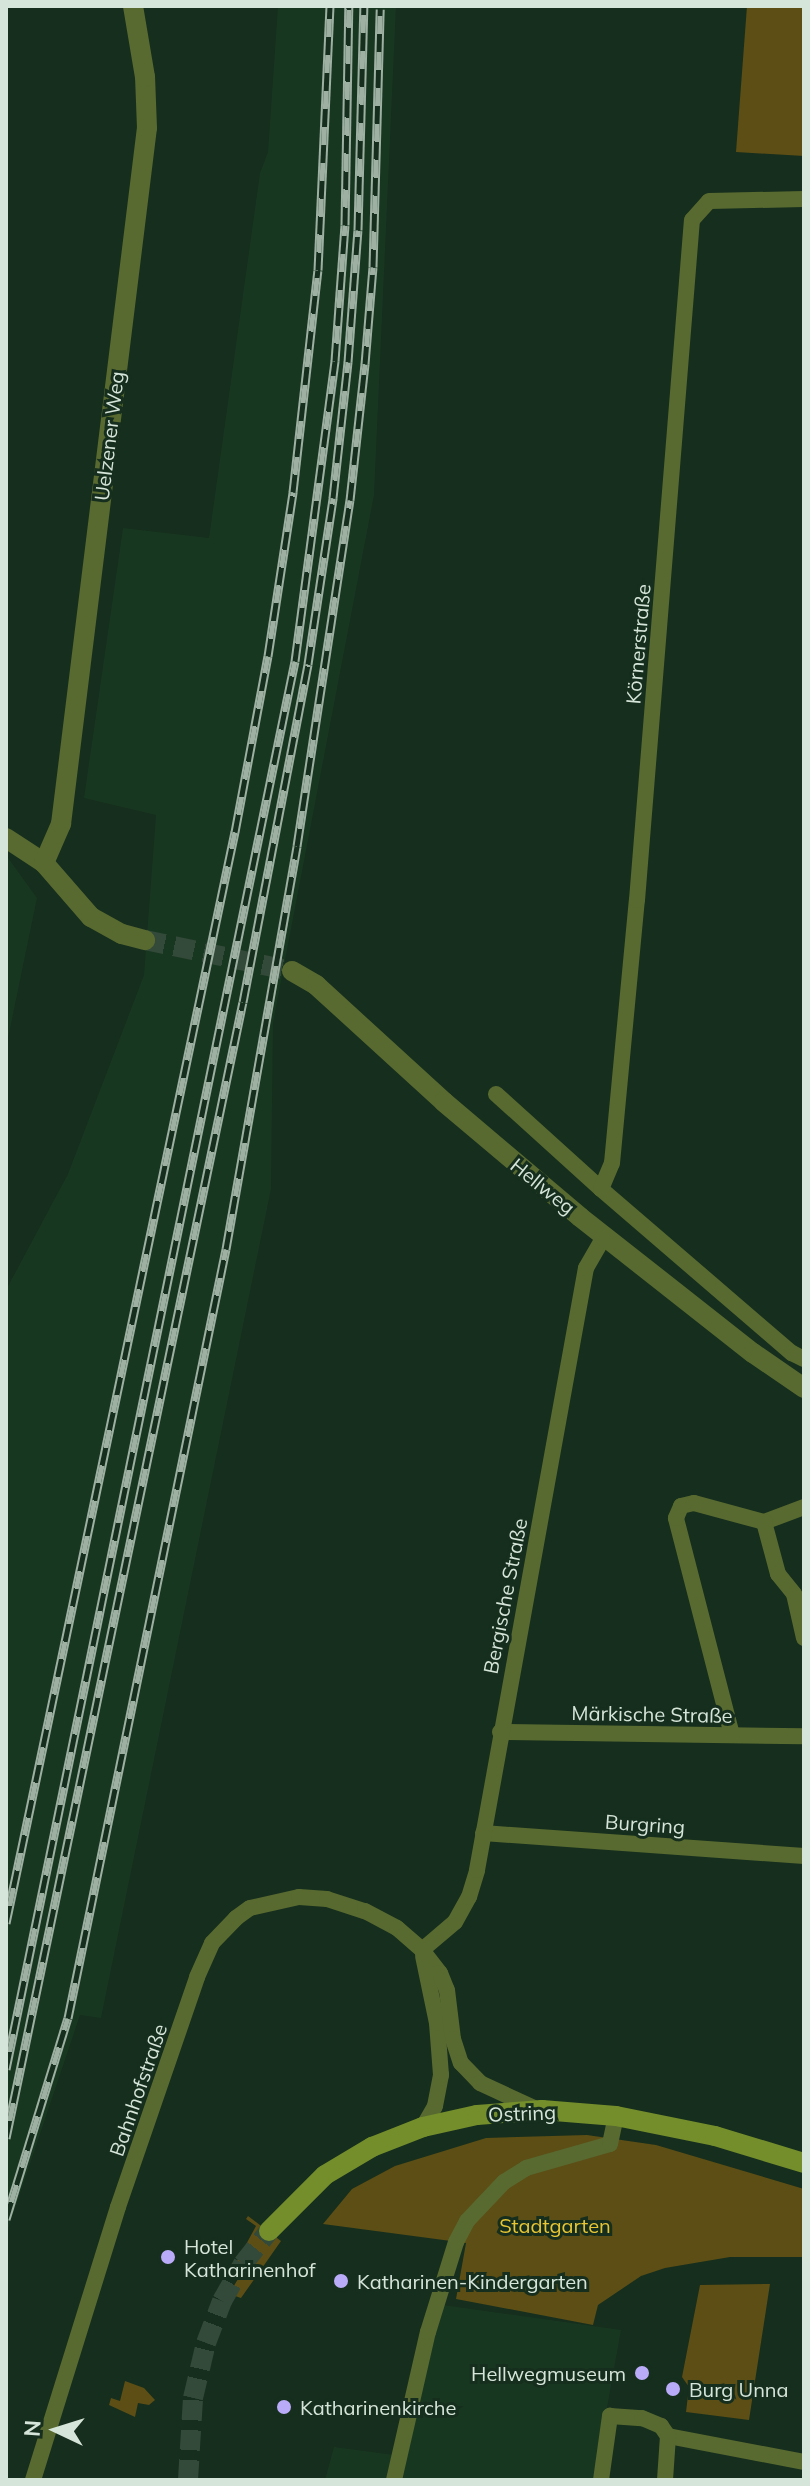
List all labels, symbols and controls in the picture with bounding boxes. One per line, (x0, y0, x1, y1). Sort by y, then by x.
street label: Uelzener Weg (89, 370, 129, 502)
street label: Körnerstraße (621, 583, 655, 705)
street label: Hellweg (506, 1153, 580, 1219)
street label: Bergische Straße (478, 1516, 532, 1676)
street label: Märkische Straße (571, 1701, 733, 1727)
street label: Burgring (604, 1809, 686, 1839)
street label: Bahnhofstraße (104, 2021, 172, 2159)
street label: Ostring (488, 2100, 556, 2126)
park label: Stadtgarten (499, 2213, 611, 2237)
place label: Hotel Katharinenhof (184, 2234, 316, 2281)
marker: Hotel Katharinenhof (159, 2248, 177, 2266)
place label: Katharinen-Kindergarten (357, 2269, 588, 2293)
marker: Katharinen-Kindergarten (332, 2272, 350, 2290)
place label: Hellwegmuseum (471, 2361, 626, 2385)
marker: Hellwegmuseum (633, 2364, 651, 2382)
place label: Burg Unna (689, 2377, 789, 2401)
marker: Burg Unna (664, 2380, 682, 2398)
north arrow (16, 2390, 96, 2470)
place label: Katharinenkirche (300, 2395, 456, 2419)
marker: Katharinenkirche (275, 2398, 293, 2416)
text: N (18, 2419, 47, 2438)

